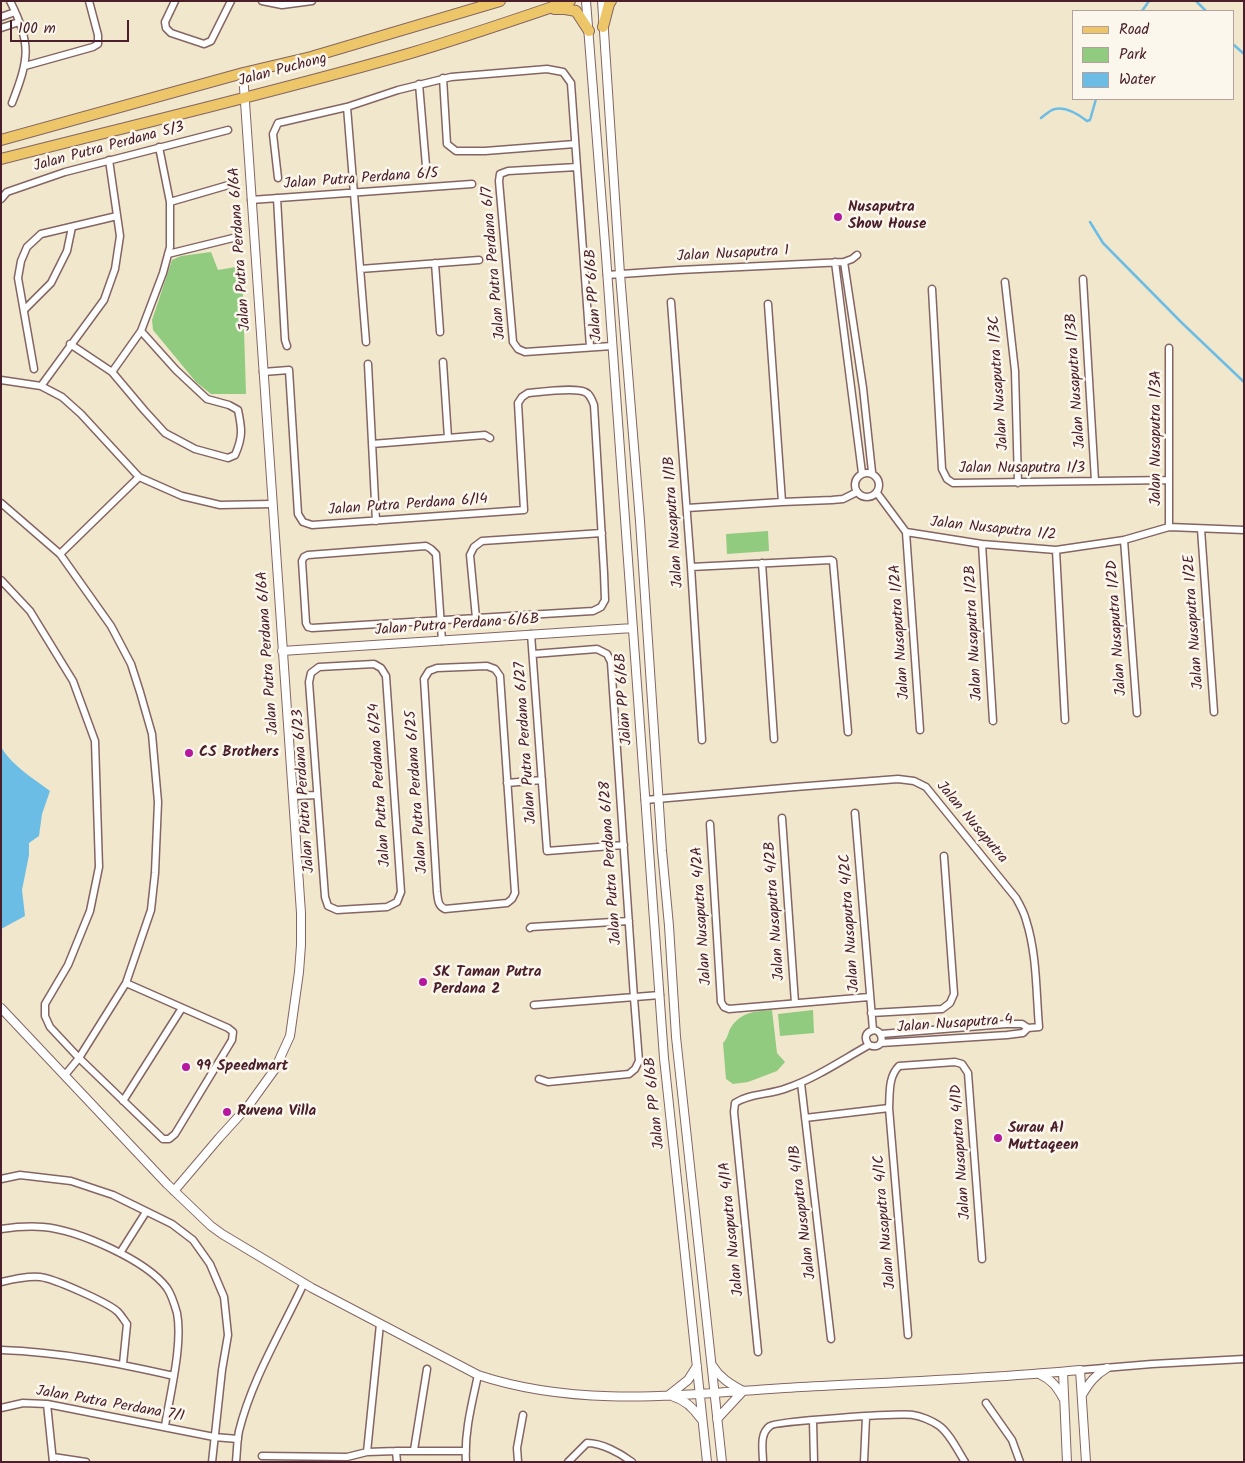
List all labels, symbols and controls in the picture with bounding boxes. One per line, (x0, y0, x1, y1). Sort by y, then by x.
scale bar (12, 10, 131, 42)
legend (1072, 10, 1235, 100)
text: 100 m (18, 17, 56, 41)
text: Road (1119, 18, 1149, 42)
text: Park (1119, 43, 1146, 67)
street label: Jalan Puchong (237, 51, 329, 91)
text: Water (1119, 68, 1155, 92)
street label: Jalan Putra Perdana 5/3 (32, 119, 186, 177)
street label: Jalan Putra Perdana 6/6A (226, 166, 256, 332)
street label: Jalan Putra Perdana 6/5 (283, 166, 439, 194)
street label: Jalan Putra Perdana 6/7 (479, 186, 511, 340)
place label: Nusaputra Show House (848, 199, 926, 234)
marker: Nusaputra Show House (832, 211, 844, 223)
street label: Jalan Nusaputra 1 (676, 243, 790, 267)
street label: Jalan PP 6/6B (583, 248, 607, 342)
street label: Jalan Nusaputra 1/3B (1063, 313, 1091, 449)
street label: Jalan Nusaputra 1/3C (986, 315, 1014, 451)
street label: Jalan Nusaputra 1/3A (1148, 370, 1166, 506)
street label: Jalan Nusaputra 1/1B (661, 456, 689, 588)
street label: Jalan Nusaputra 1/3 (959, 460, 1085, 478)
street label: Jalan Putra Perdana 6/14 (328, 491, 488, 521)
street label: Jalan Nusaputra 1/2 (929, 514, 1057, 546)
street label: Jalan Nusaputra 1/2E (1181, 554, 1209, 690)
street label: Jalan Nusaputra 1/2D (1104, 559, 1132, 697)
street label: Jalan Nusaputra 1/2A (887, 564, 915, 700)
street label: Jalan Nusaputra 1/2B (962, 565, 988, 701)
street label: Jalan Putra Perdana 6/6A (254, 570, 284, 736)
street label: Jalan Putra Perdana 6/6B (374, 611, 540, 641)
street label: Jalan PP 6/6B (613, 652, 637, 746)
street label: Jalan Putra Perdana 6/27 (512, 661, 542, 825)
street label: Jalan Putra Perdana 6/24 (366, 703, 396, 867)
street label: Jalan Putra Perdana 6/23 (290, 708, 320, 874)
street label: Jalan Putra Perdana 6/25 (403, 710, 433, 874)
place label: CS Brothers (199, 744, 279, 762)
marker: CS Brothers (183, 747, 195, 759)
street label: Jalan Nusaputra (931, 778, 1011, 868)
street label: Jalan Putra Perdana 6/28 (597, 780, 627, 946)
street label: Jalan Nusaputra 4/2B (762, 841, 790, 981)
street label: Jalan Nusaputra 4/2A (689, 846, 717, 986)
street label: Jalan Nusaputra 4/2C (837, 853, 865, 993)
place label: SK Taman Putra Perdana 2 (433, 964, 541, 999)
marker: SK Taman Putra Perdana 2 (417, 976, 429, 988)
street label: Jalan Nusaputra 4 (896, 1012, 1014, 1038)
street label: Jalan PP 6/6B (642, 1056, 670, 1150)
place label: 99 Speedmart (196, 1058, 288, 1076)
marker: 99 Speedmart (180, 1061, 192, 1073)
street label: Jalan Nusaputra 4/1D (948, 1084, 976, 1220)
place label: Ruvena Villa (237, 1103, 316, 1121)
marker: Ruvena Villa (221, 1106, 233, 1118)
place label: Surau Al Muttaqeen (1008, 1120, 1079, 1155)
marker: Surau Al Muttaqeen (992, 1132, 1004, 1144)
street label: Jalan Nusaputra 4/1B (787, 1144, 821, 1280)
street label: Jalan Nusaputra 4/1C (871, 1154, 901, 1290)
street label: Jalan Nusaputra 4/1A (717, 1161, 749, 1297)
street label: Jalan Putra Perdana 7/1 (34, 1383, 186, 1427)

